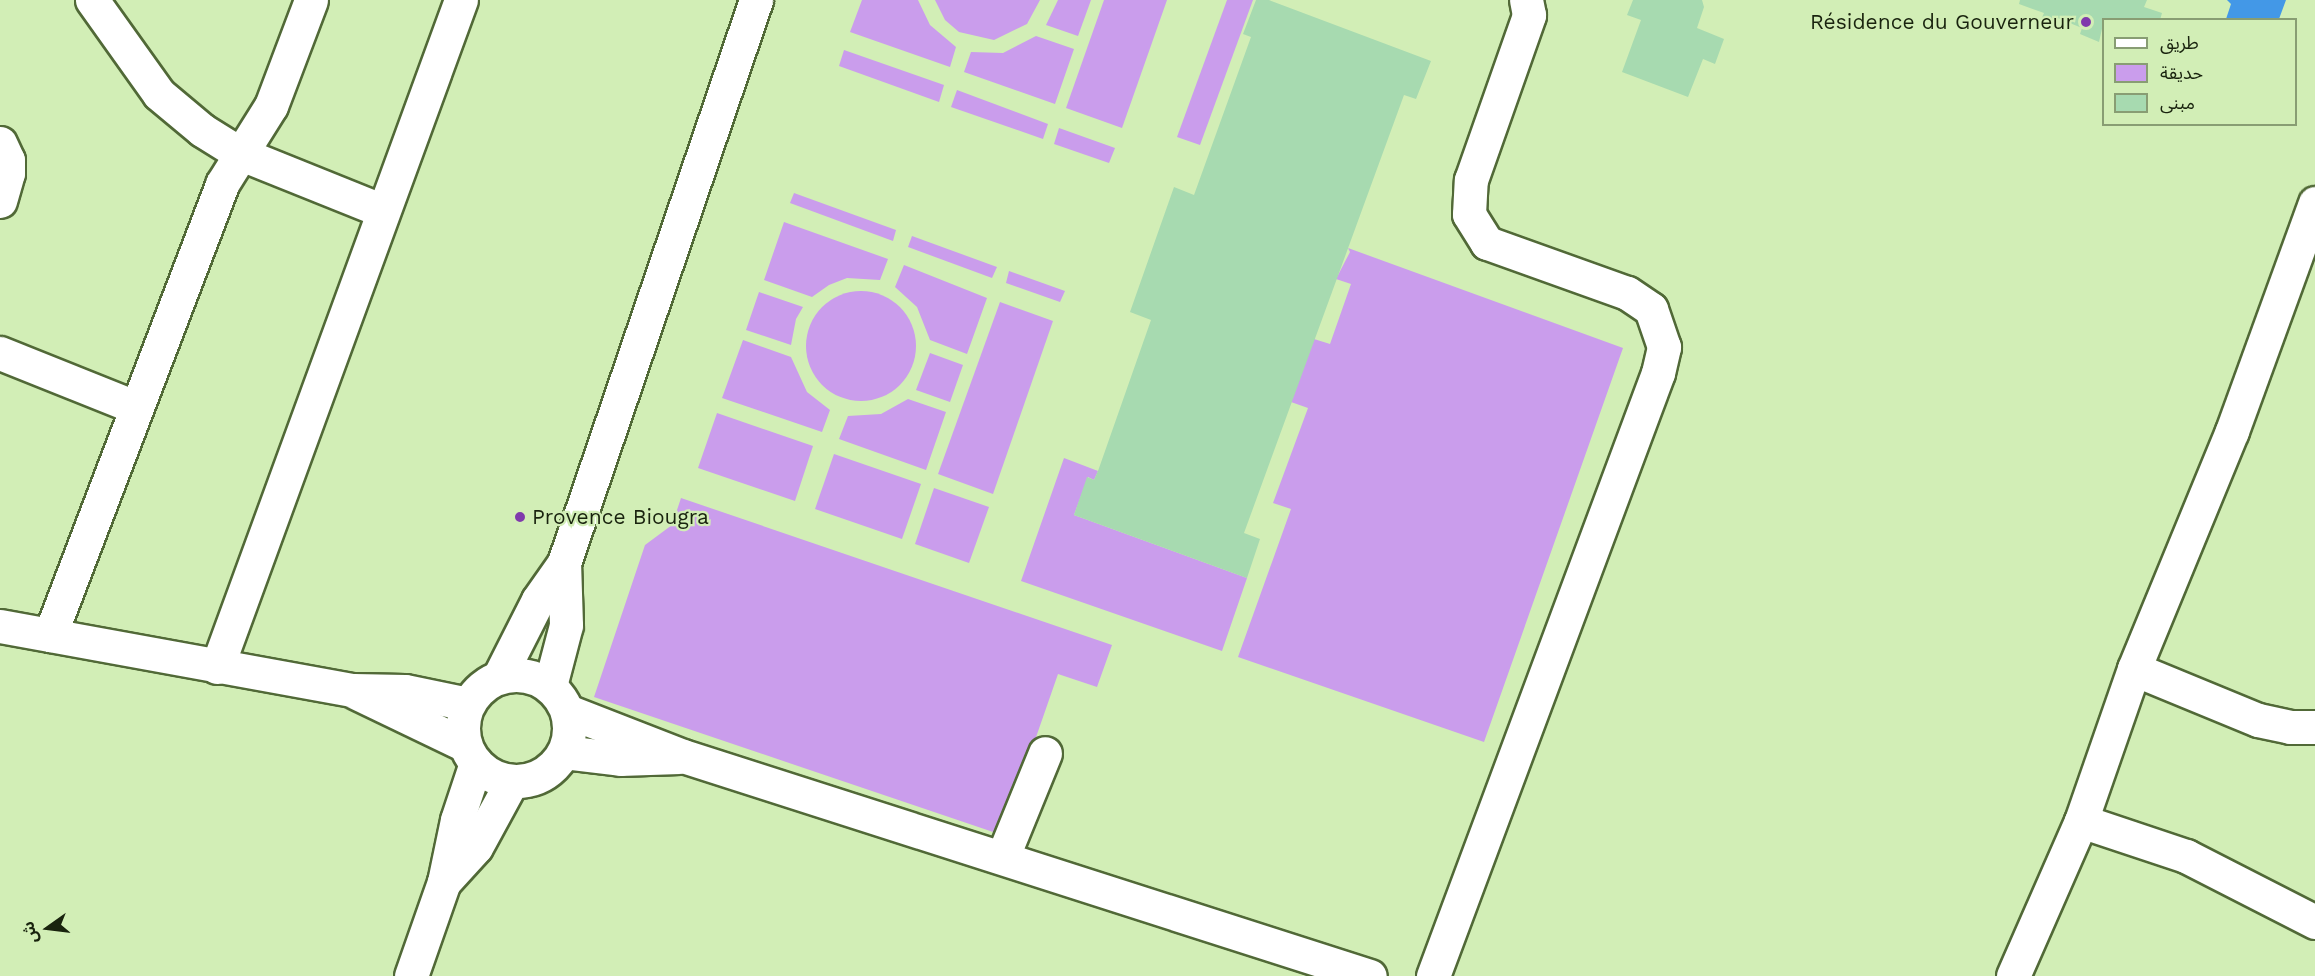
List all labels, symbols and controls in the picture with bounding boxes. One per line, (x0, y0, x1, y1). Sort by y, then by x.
place label: Résidence du Gouverneur (1810, 9, 2074, 35)
marker: Résidence du Gouverneur (2079, 15, 2093, 29)
legend (2102, 18, 2297, 126)
text: طريق (2160, 32, 2199, 53)
text: حديقة (2160, 62, 2203, 83)
text: مبنى (2160, 92, 2195, 113)
place label: Provence Biougra (532, 504, 709, 530)
marker: Provence Biougra (513, 510, 527, 524)
north arrow (18, 898, 78, 958)
text: ش (18, 920, 42, 945)

